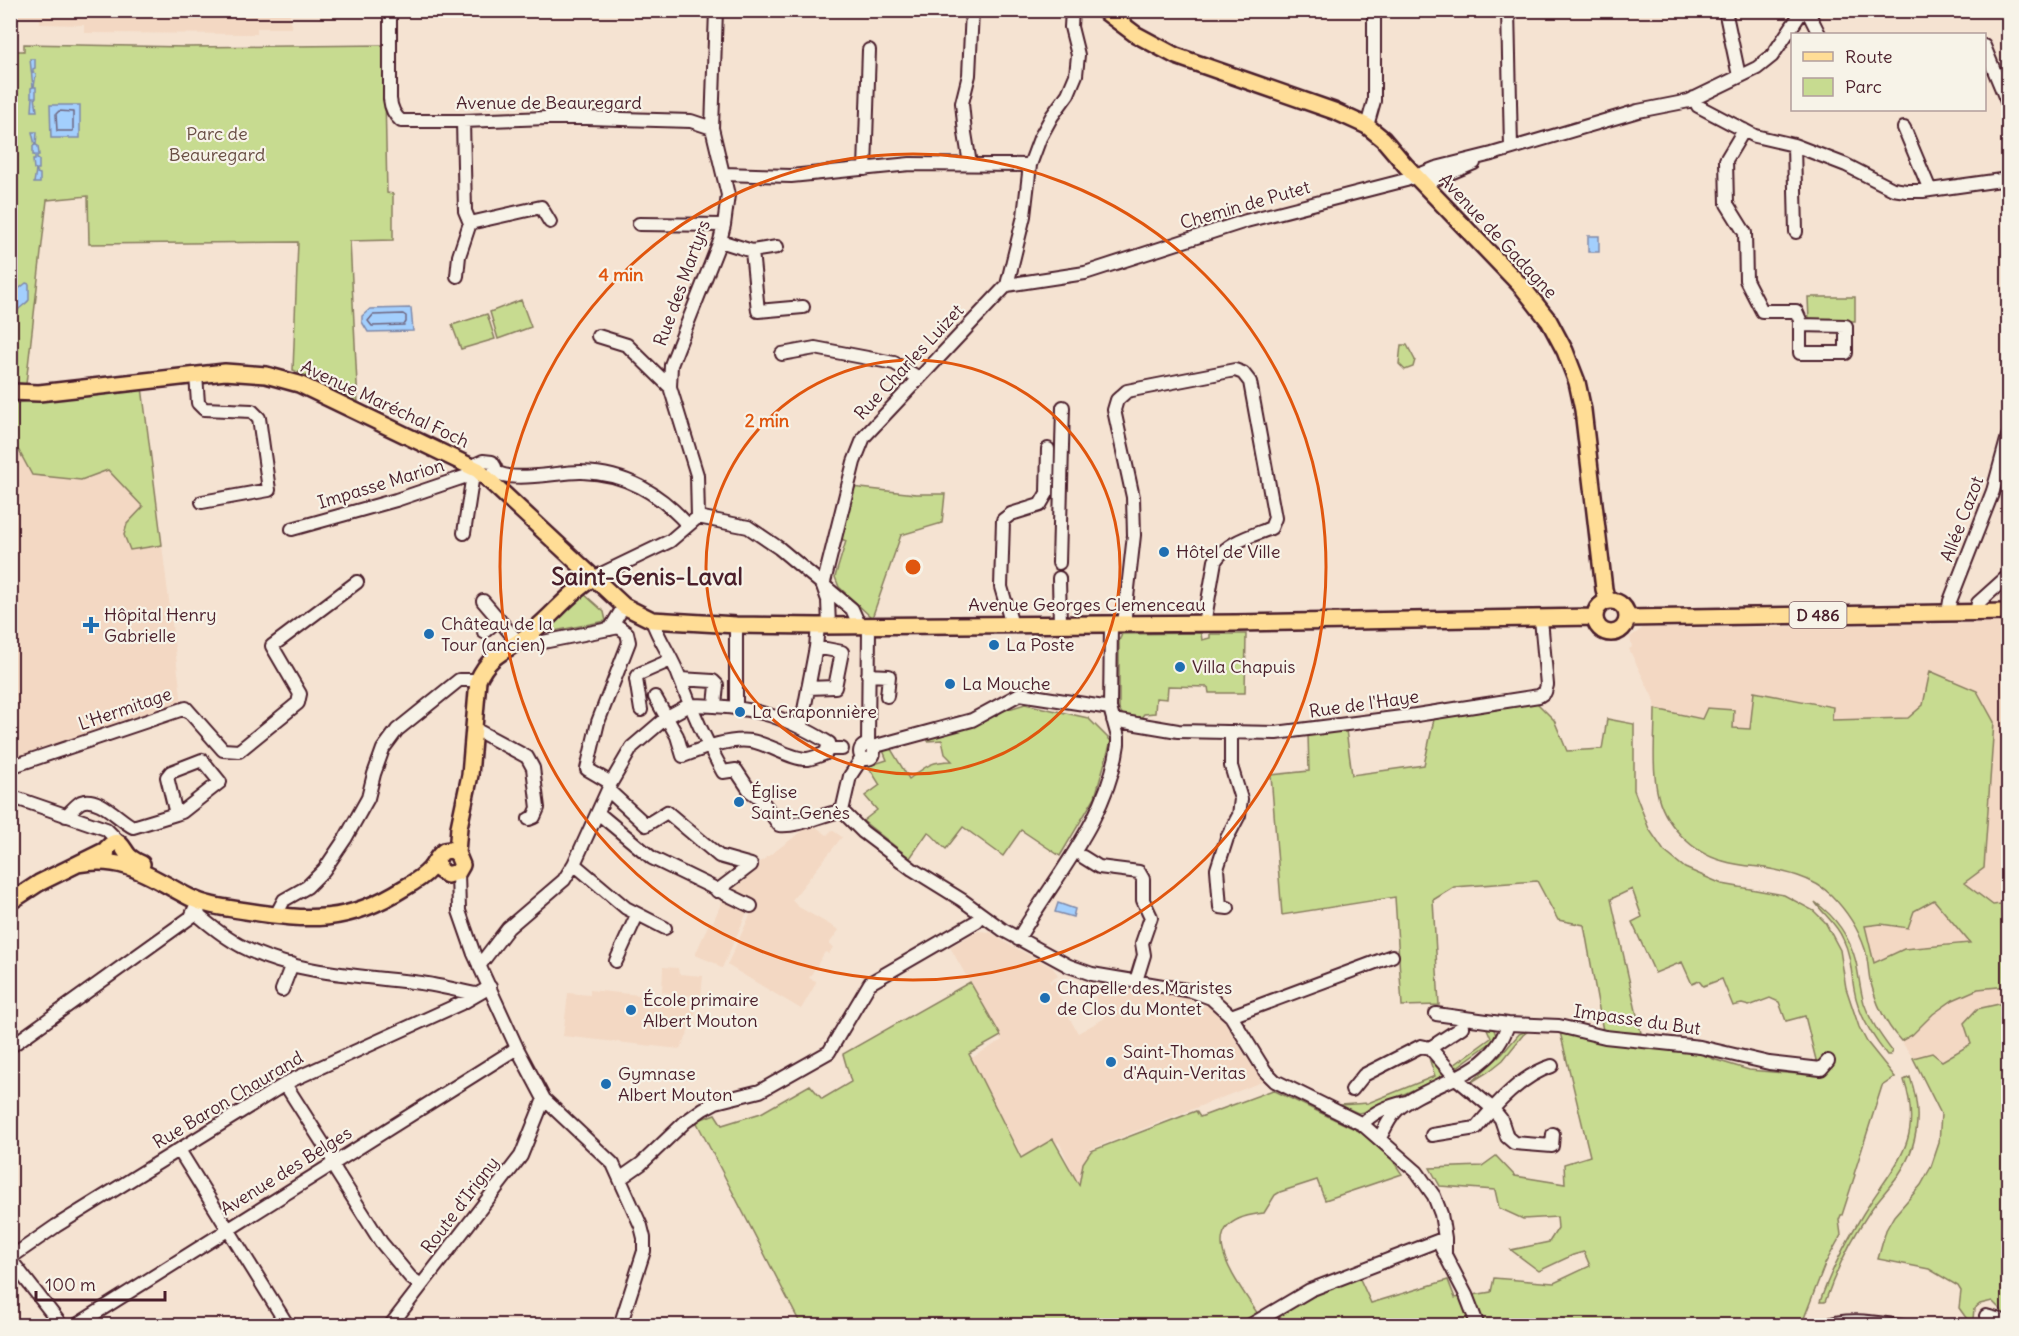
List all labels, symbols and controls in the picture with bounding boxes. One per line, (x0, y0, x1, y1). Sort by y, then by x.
legend (1791, 33, 1986, 111)
text: Route (1845, 45, 1893, 68)
text: Parc (1845, 75, 1882, 98)
street label: Avenue de Beauregard (456, 91, 642, 114)
park label: Parc de Beauregard (169, 122, 266, 166)
street label: Avenue de Gadagne (1434, 168, 1562, 303)
street label: Chemin de Putet (1177, 175, 1312, 234)
street label: Rue des Martyrs (648, 217, 715, 349)
text: 4 min (599, 263, 644, 286)
street label: Rue Charles Luizet (849, 299, 968, 424)
street label: Avenue Maréchal Foch (297, 354, 473, 453)
text: 2 min (745, 409, 790, 432)
street label: Impasse Marion (315, 453, 447, 514)
street label: Allée Cazot (1935, 473, 1988, 565)
place label: Hôtel de Ville (1176, 540, 1280, 563)
marker: Hôtel de Ville (1157, 545, 1171, 559)
centre of rings (903, 557, 923, 577)
district label: Saint-Genis-Laval (551, 561, 743, 591)
street label: Avenue Georges Clemenceau (968, 593, 1206, 616)
road number: D 486 (1790, 602, 1846, 628)
place label: Hôpital Henry Gabrielle (104, 603, 216, 647)
place label: Château de la Tour (ancien) (441, 612, 553, 656)
marker: Hôpital Henry Gabrielle (82, 616, 100, 634)
marker: Château de la Tour (ancien) (422, 627, 436, 641)
place label: La Poste (1006, 633, 1075, 656)
marker: La Poste (987, 638, 1001, 652)
place label: Villa Chapuis (1192, 655, 1295, 678)
marker: Villa Chapuis (1173, 660, 1187, 674)
place label: La Mouche (962, 672, 1050, 695)
marker: La Mouche (943, 677, 957, 691)
street label: L'Hermitage (75, 682, 175, 735)
street label: Rue de l'Haye (1308, 684, 1420, 723)
place label: La Craponnière (752, 700, 877, 723)
marker: La Craponnière (733, 705, 747, 719)
place label: Église Saint-Genès (751, 780, 850, 824)
marker: Église Saint-Genès (732, 795, 746, 809)
place label: Chapelle des Maristes de Clos du Montet (1057, 976, 1232, 1020)
place label: École primaire Albert Mouton (643, 988, 759, 1032)
marker: Chapelle des Maristes de Clos du Montet (1038, 991, 1052, 1005)
street label: Impasse du But (1572, 999, 1702, 1040)
marker: École primaire Albert Mouton (624, 1003, 638, 1017)
place label: Saint-Thomas d'Aquin-Veritas (1123, 1040, 1246, 1084)
street label: Rue Baron Chaurand (148, 1045, 307, 1154)
marker: Saint-Thomas d'Aquin-Veritas (1104, 1055, 1118, 1069)
place label: Gymnase Albert Mouton (618, 1062, 733, 1106)
marker: Gymnase Albert Mouton (599, 1077, 613, 1091)
street label: Avenue des Belges (216, 1121, 356, 1220)
street label: Route d'Irigny (416, 1152, 504, 1258)
scale bar (36, 1264, 165, 1302)
text: 100 m (45, 1273, 96, 1296)

